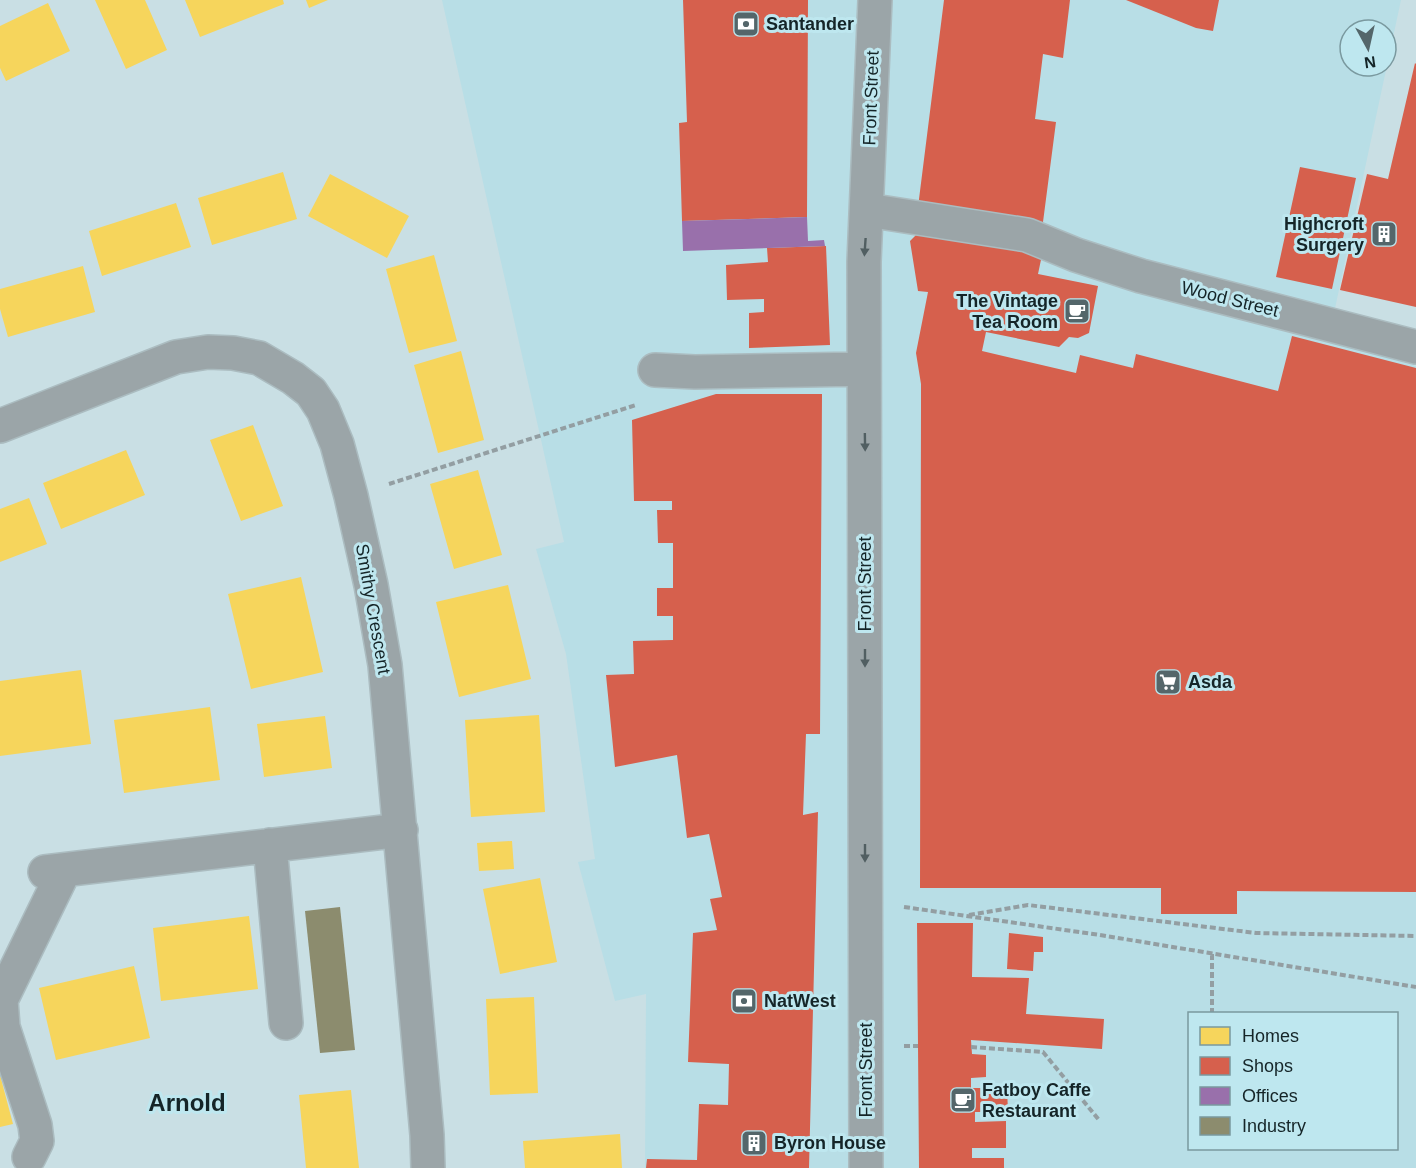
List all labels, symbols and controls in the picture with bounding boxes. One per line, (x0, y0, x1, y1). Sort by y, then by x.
bank icon: Santander (731, 9, 761, 39)
place label: Santander (766, 14, 854, 34)
north arrow (1338, 18, 1398, 78)
street label: Front Street (859, 50, 883, 146)
text: N (1363, 53, 1377, 72)
place label: Highcroft Surgery (1284, 214, 1364, 255)
building icon: Highcroft Surgery (1369, 219, 1399, 249)
one-way arrow (860, 238, 870, 257)
street label: Wood Street (1179, 277, 1281, 321)
place label: The Vintage Tea Room (956, 291, 1058, 332)
cafe icon: The Vintage Tea Room (1062, 296, 1092, 326)
one-way arrow (860, 433, 870, 452)
street label: Front Street (855, 536, 875, 632)
street label: Smithy Crescent (352, 542, 394, 676)
one-way arrow (860, 649, 870, 668)
supermarket icon: Asda (1153, 667, 1183, 697)
place label: Asda (1188, 672, 1233, 692)
one-way arrow (860, 844, 870, 863)
bank icon: NatWest (729, 986, 759, 1016)
place label: NatWest (764, 991, 836, 1011)
legend (1188, 1012, 1398, 1150)
street label: Front Street (856, 1022, 876, 1118)
text: Homes (1242, 1026, 1299, 1046)
text: Shops (1242, 1056, 1293, 1076)
place label: Fatboy Caffe Restaurant (982, 1080, 1091, 1121)
cafe icon: Fatboy Caffe Restaurant (948, 1085, 978, 1115)
text: Offices (1242, 1086, 1298, 1106)
district label: Arnold (148, 1089, 226, 1116)
text: Industry (1242, 1116, 1306, 1136)
building icon: Byron House (739, 1128, 769, 1158)
place label: Byron House (774, 1133, 886, 1153)

